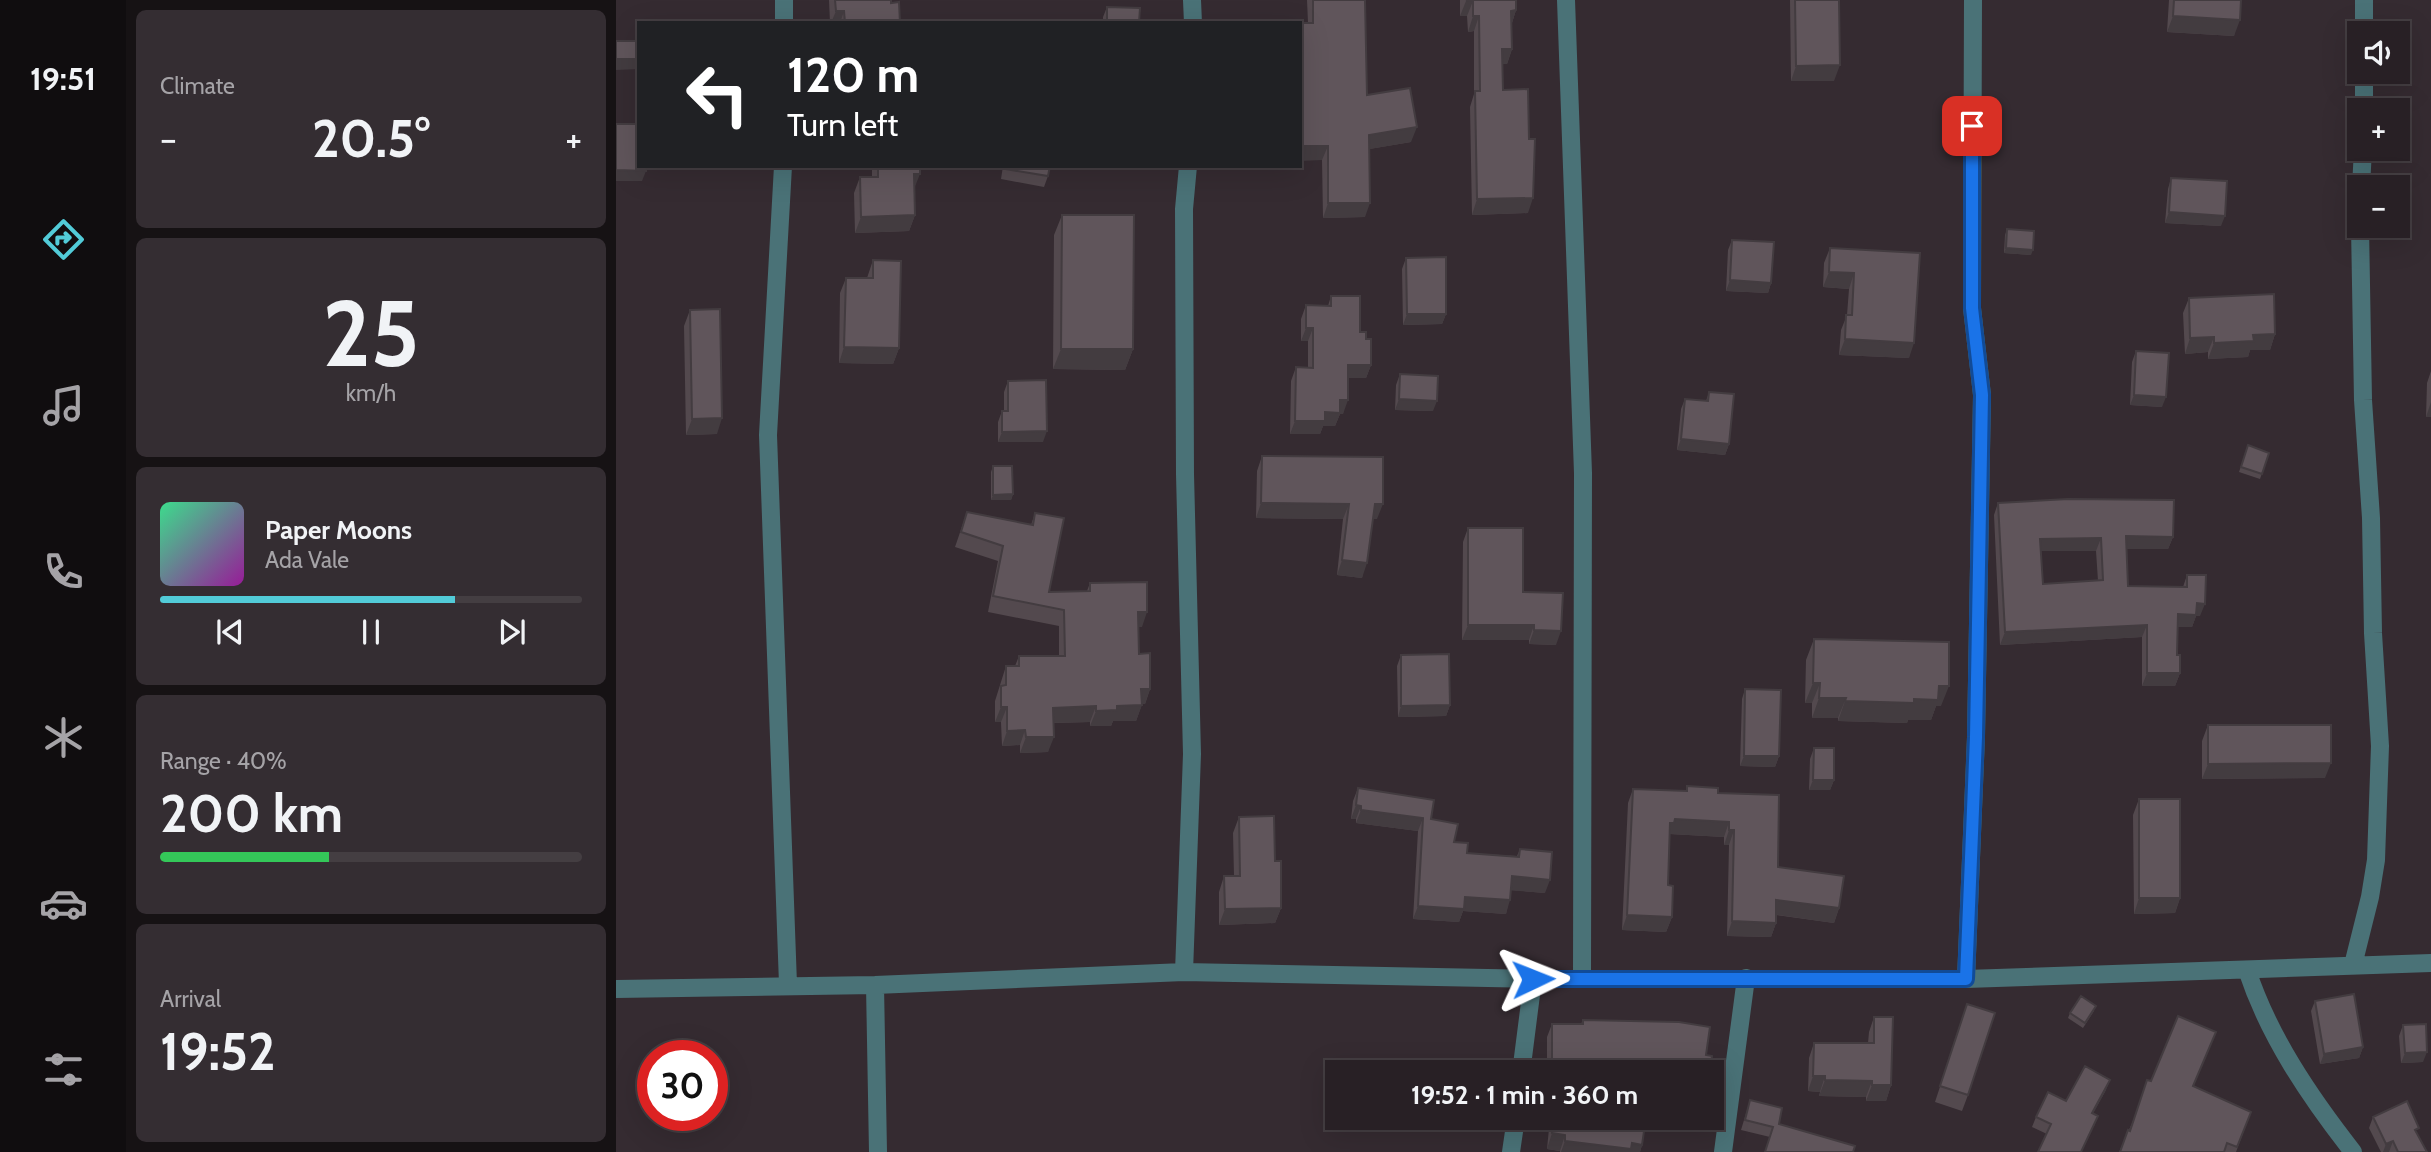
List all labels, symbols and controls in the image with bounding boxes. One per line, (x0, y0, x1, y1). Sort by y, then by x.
map controls (2347, 21, 2410, 238)
button: sound (2347, 21, 2410, 84)
text: 120 m (787, 45, 919, 104)
icon: left (672, 49, 763, 140)
text: 19:51 (30, 59, 96, 98)
text: Climate (160, 72, 235, 100)
pin (1942, 96, 2002, 156)
button: + (2347, 98, 2410, 161)
text: Turn left (787, 105, 898, 144)
text: 20.5° (312, 107, 430, 170)
icon: arrive (1953, 107, 1991, 145)
text: − (160, 115, 177, 162)
text: + (565, 115, 582, 162)
button: − (2347, 175, 2410, 238)
icon: directions (39, 215, 88, 264)
text: 25 (322, 278, 420, 389)
text: km/h (346, 379, 396, 407)
icon: music (39, 381, 88, 430)
text: Paper Moons (265, 514, 412, 546)
text: Ada Vale (265, 546, 349, 574)
icon: phone (39, 547, 88, 596)
icon: previous (211, 613, 249, 651)
icon: pause (352, 613, 390, 651)
icon: next (493, 613, 531, 651)
icon: climate (39, 713, 88, 762)
text: Range · 40% (160, 747, 287, 775)
text: 200 km (160, 782, 343, 845)
icon: car (39, 879, 88, 928)
position arrow (1496, 942, 1570, 1016)
text: Arrival (160, 985, 221, 1013)
text: 19:52 (160, 1020, 275, 1083)
speed limit sign: 30 (637, 1040, 728, 1131)
icon: filters (39, 1045, 88, 1094)
text: 19:52 · 1 min · 360 m (1411, 1079, 1638, 1111)

